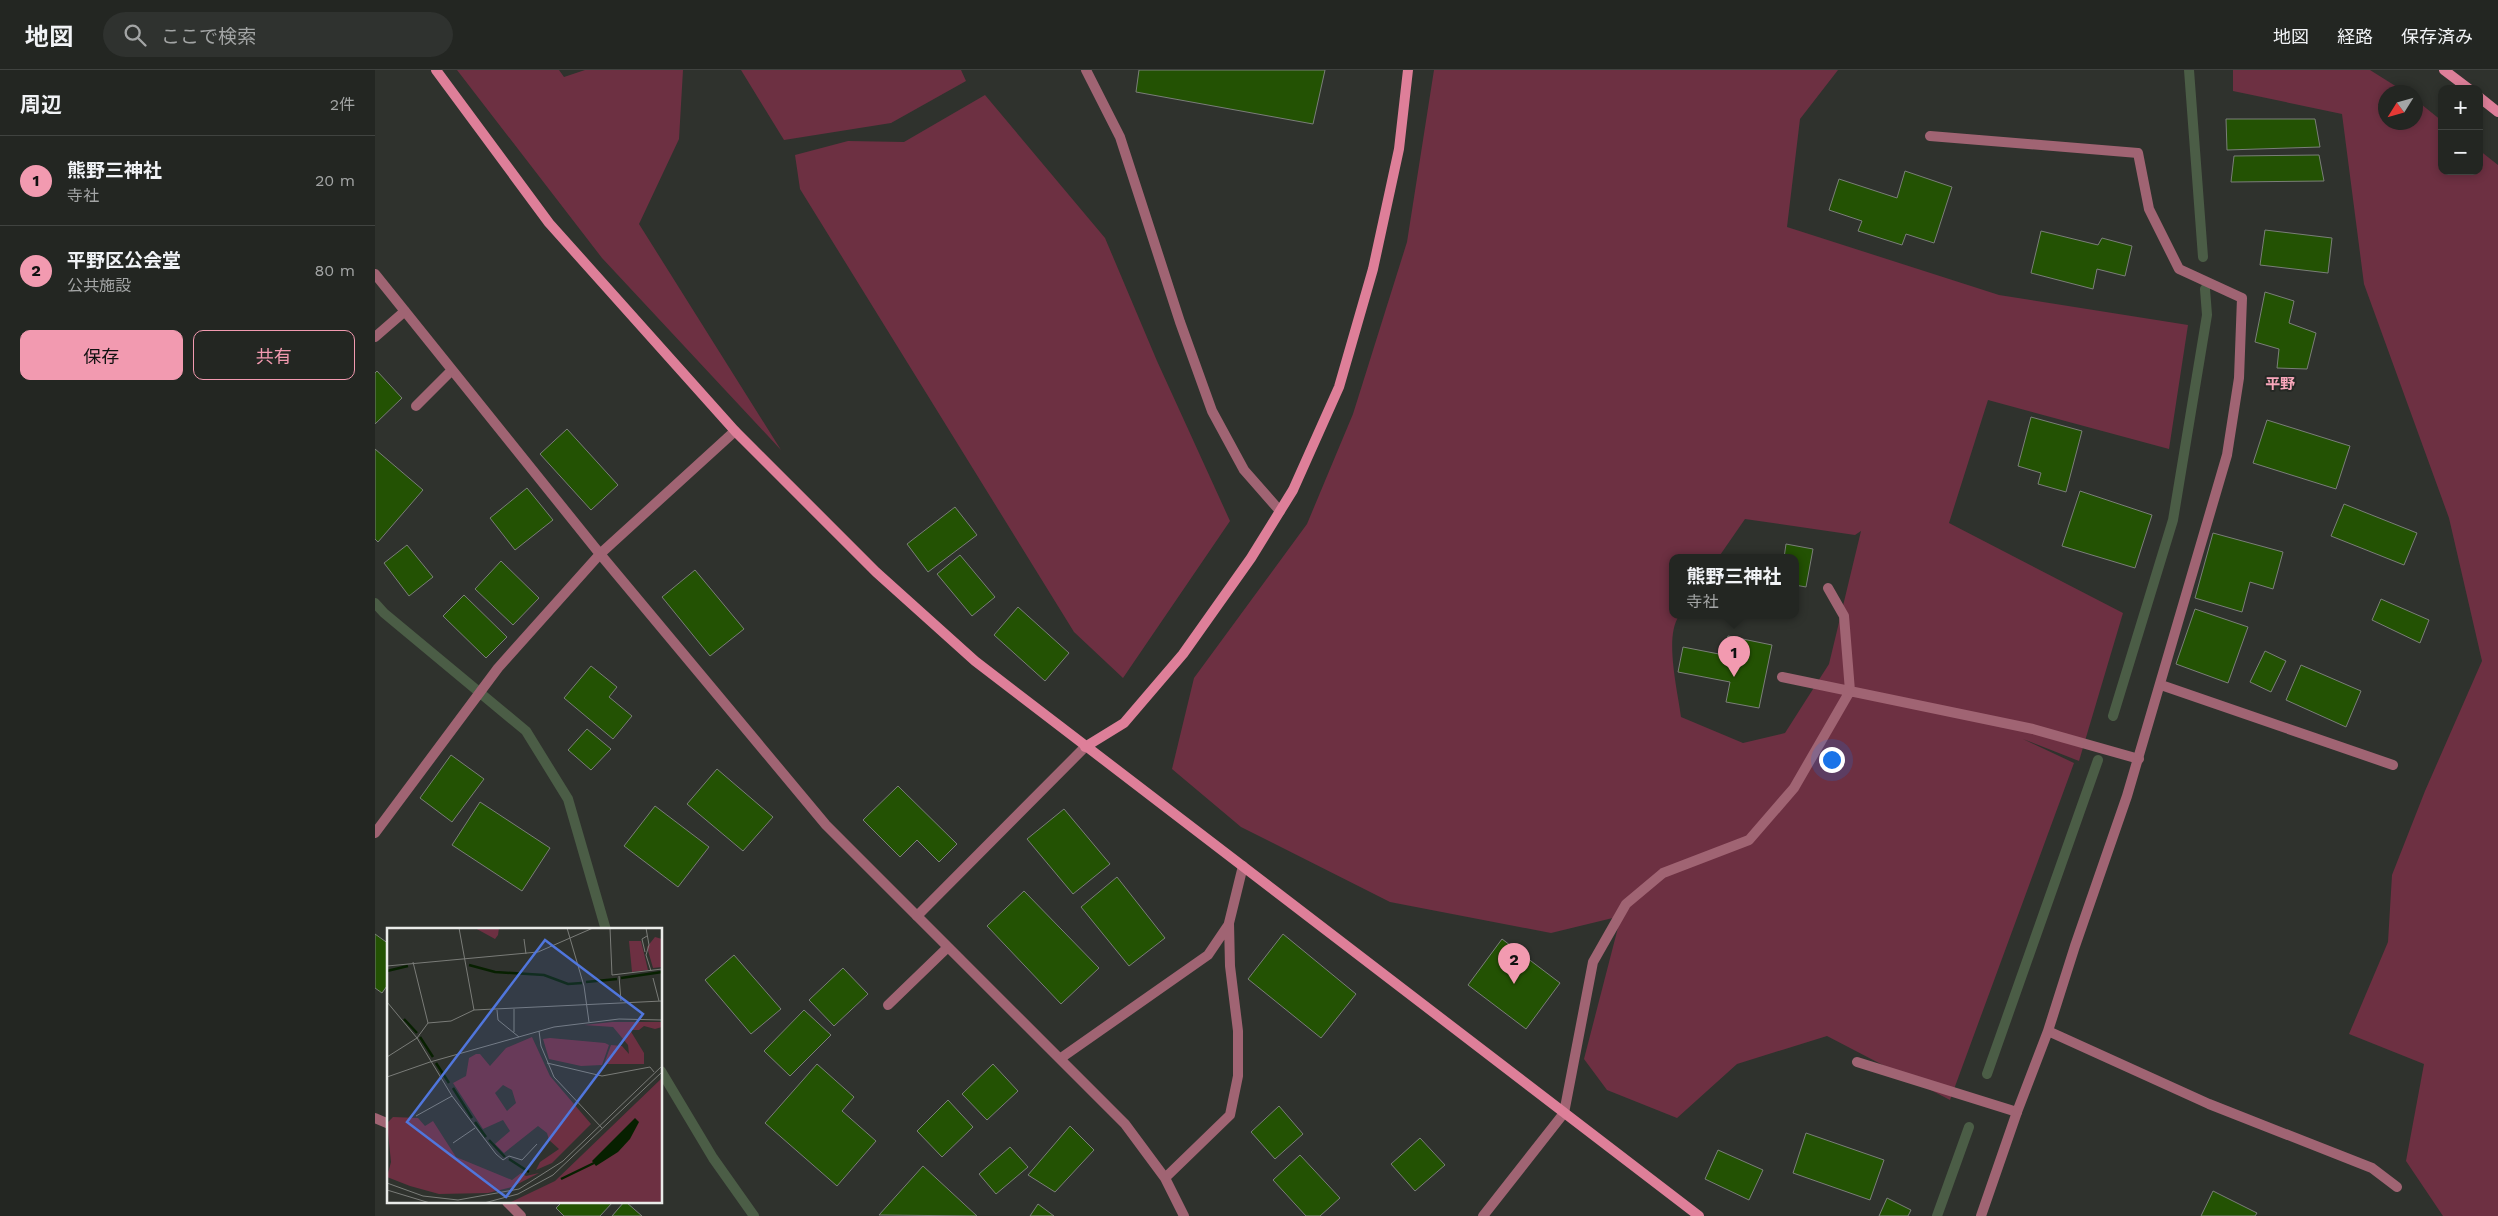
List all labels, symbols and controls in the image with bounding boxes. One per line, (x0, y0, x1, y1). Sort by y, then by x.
search box (103, 12, 453, 57)
icon: search (121, 21, 149, 49)
text: 地図 (25, 23, 73, 51)
text: ここで検索 (161, 25, 256, 48)
text: 地図 (2273, 26, 2309, 47)
text: 経路 (2337, 26, 2373, 47)
text: 保存済み (2401, 26, 2473, 47)
north arrow (2378, 85, 2423, 130)
map controls (2438, 85, 2483, 175)
button: + (2438, 85, 2483, 130)
text: 周辺 (20, 92, 62, 117)
text: 2件 (330, 95, 355, 114)
button: − (2438, 130, 2483, 175)
text: 熊野三神社 (67, 159, 162, 182)
text: 1 (33, 171, 39, 190)
text: 20 m (315, 171, 355, 190)
text: 寺社 (67, 186, 99, 205)
text: 平野区公会堂 (67, 249, 181, 272)
text: 2 (31, 261, 41, 280)
text: 80 m (314, 261, 355, 280)
text: 公共施設 (67, 276, 131, 295)
button: 保存 (20, 330, 183, 380)
button: 共有 (193, 330, 355, 380)
district label: 平野 (2265, 375, 2295, 393)
popup (1669, 554, 1799, 619)
text: 熊野三神社 (1686, 565, 1782, 588)
text: 寺社 (1686, 592, 1719, 611)
pin: 1 (1718, 636, 1750, 677)
your location (1819, 747, 1845, 773)
inset map (387, 928, 663, 1204)
pin: 2 (1498, 943, 1530, 984)

